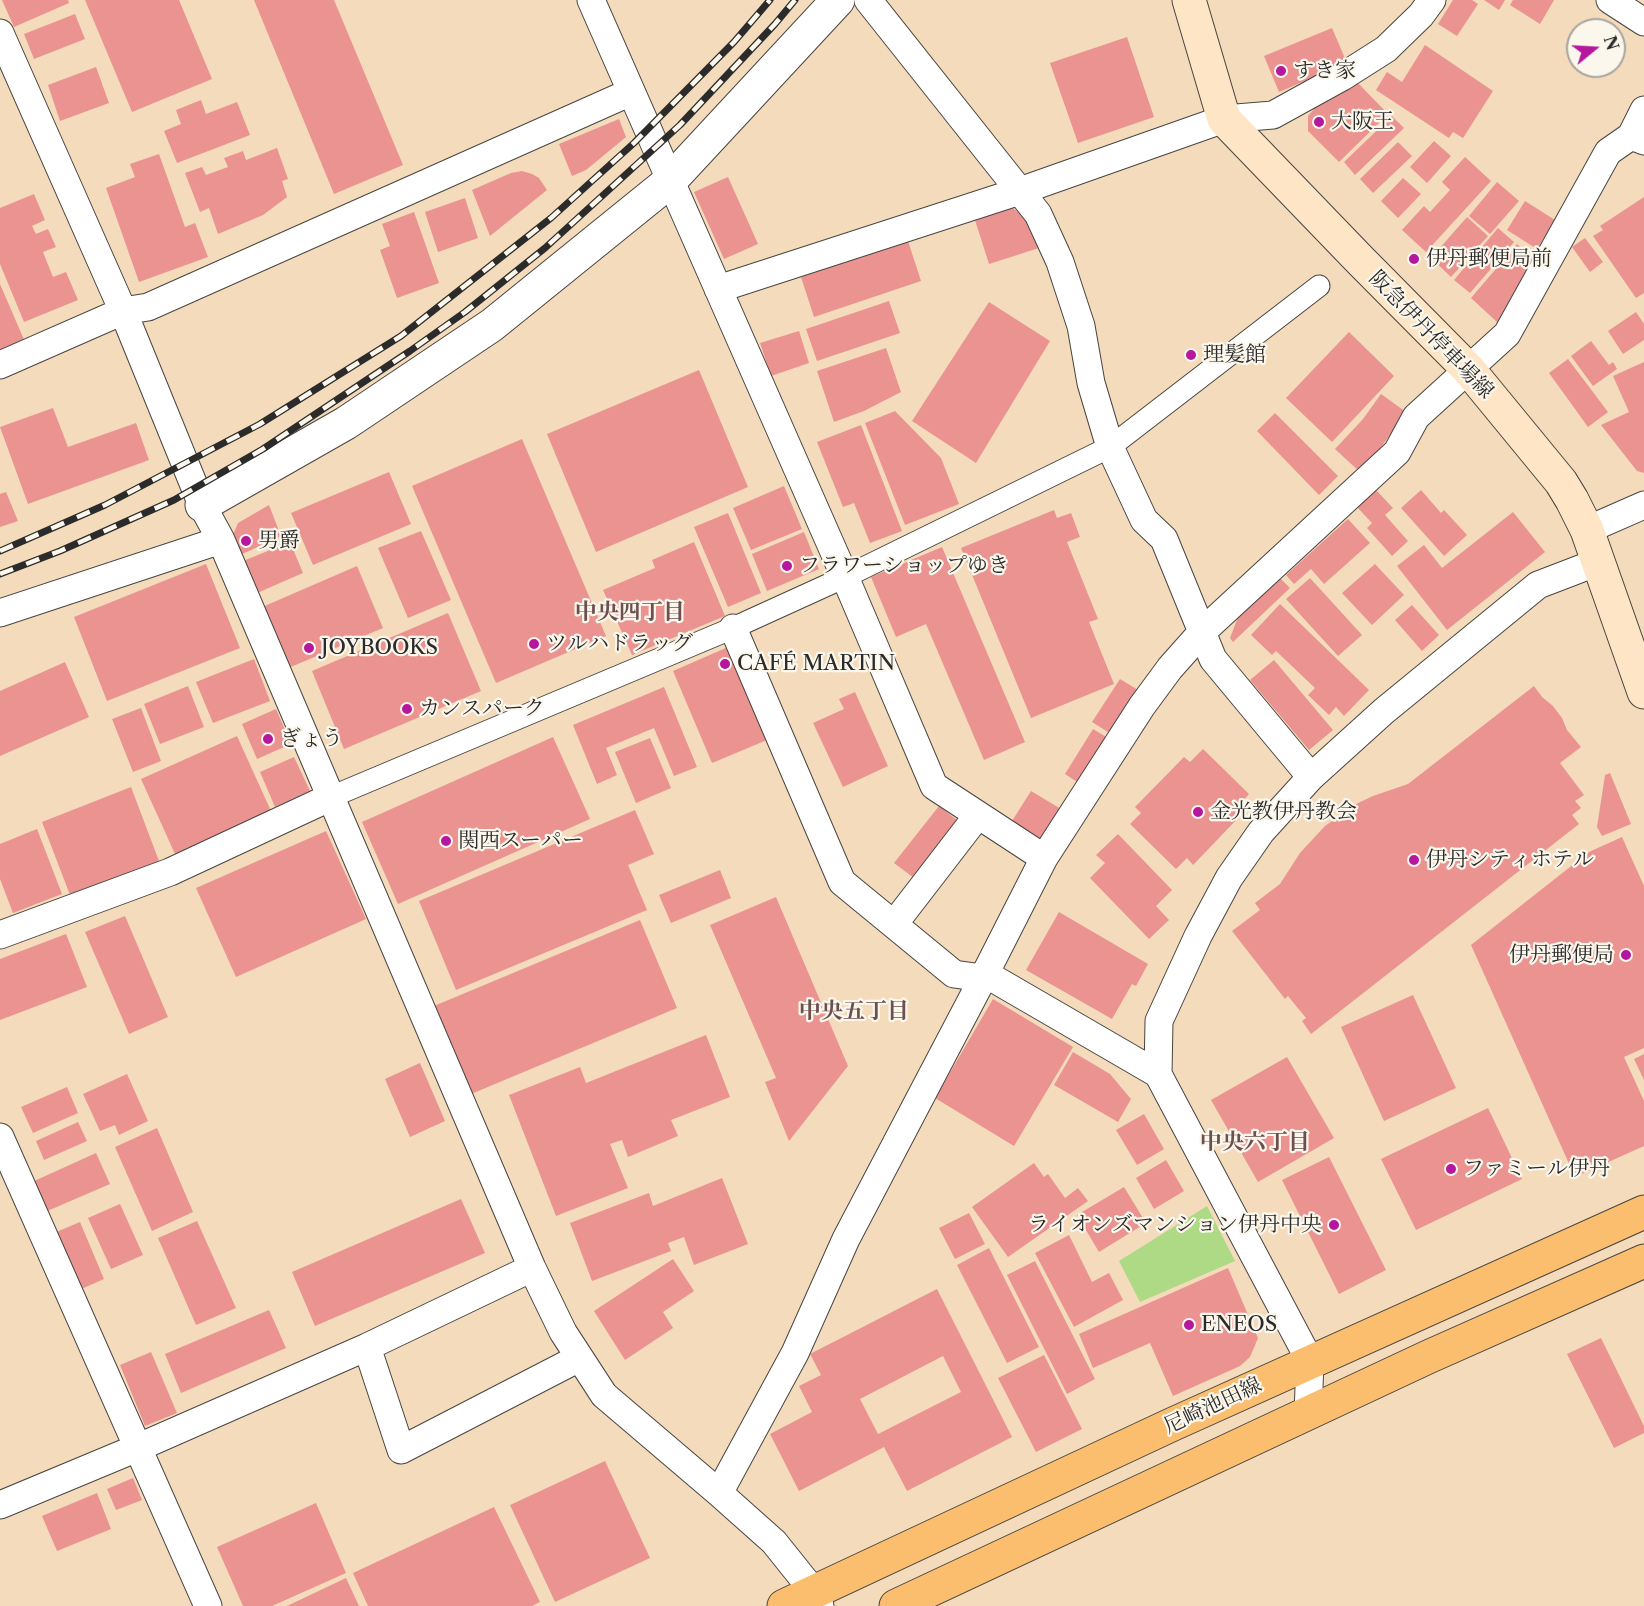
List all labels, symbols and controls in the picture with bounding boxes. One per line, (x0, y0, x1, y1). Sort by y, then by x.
north arrow (1566, 18, 1626, 78)
text: N (1600, 33, 1623, 53)
place label: すき家 (1293, 58, 1356, 84)
marker: すき家 (1274, 64, 1288, 78)
place label: 大阪王 (1331, 109, 1394, 135)
marker: 大阪王 (1312, 115, 1326, 129)
place label: 伊丹郵便局前 (1426, 246, 1552, 272)
marker: 伊丹郵便局前 (1407, 252, 1421, 266)
street label: 阪急伊丹停車場線 (1364, 266, 1498, 404)
place label: 理髪館 (1203, 342, 1266, 368)
marker: 理髪館 (1184, 348, 1198, 362)
place label: 男爵 (258, 528, 300, 554)
marker: 男爵 (239, 534, 253, 548)
place label: フラワーショップゆき (799, 553, 1009, 579)
marker: フラワーショップゆき (780, 559, 794, 573)
district label: 中央四丁目 (575, 600, 685, 626)
place label: ツルハドラッグ (546, 631, 693, 657)
place label: JOYBOOKS (321, 635, 438, 661)
marker: ツルハドラッグ (527, 637, 541, 651)
marker: JOYBOOKS (302, 641, 316, 655)
place label: CAFÉ MARTIN (737, 651, 895, 677)
marker: CAFÉ MARTIN (718, 657, 732, 671)
place label: カンスパーク (419, 696, 545, 722)
marker: カンスパーク (400, 702, 414, 716)
place label: ぎょう (280, 726, 343, 752)
marker: ぎょう (261, 732, 275, 746)
place label: 金光教伊丹教会 (1210, 799, 1357, 825)
marker: 金光教伊丹教会 (1191, 805, 1205, 819)
place label: 関西スーパー (458, 828, 583, 854)
marker: 関西スーパー (439, 834, 453, 848)
place label: 伊丹シティホテル (1426, 847, 1594, 873)
marker: 伊丹シティホテル (1407, 853, 1421, 867)
place label: 伊丹郵便局 (1509, 942, 1614, 968)
marker: 伊丹郵便局 (1619, 948, 1633, 962)
district label: 中央五丁目 (799, 999, 909, 1025)
district label: 中央六丁目 (1200, 1130, 1310, 1156)
place label: ファミール伊丹 (1463, 1156, 1610, 1182)
marker: ファミール伊丹 (1444, 1162, 1458, 1176)
place label: ライオンズマンション伊丹中央 (1028, 1212, 1322, 1238)
marker: ライオンズマンション伊丹中央 (1327, 1218, 1341, 1232)
place label: ENEOS (1201, 1312, 1277, 1338)
marker: ENEOS (1182, 1318, 1196, 1332)
street label: 尼崎池田線 (1160, 1372, 1266, 1440)

